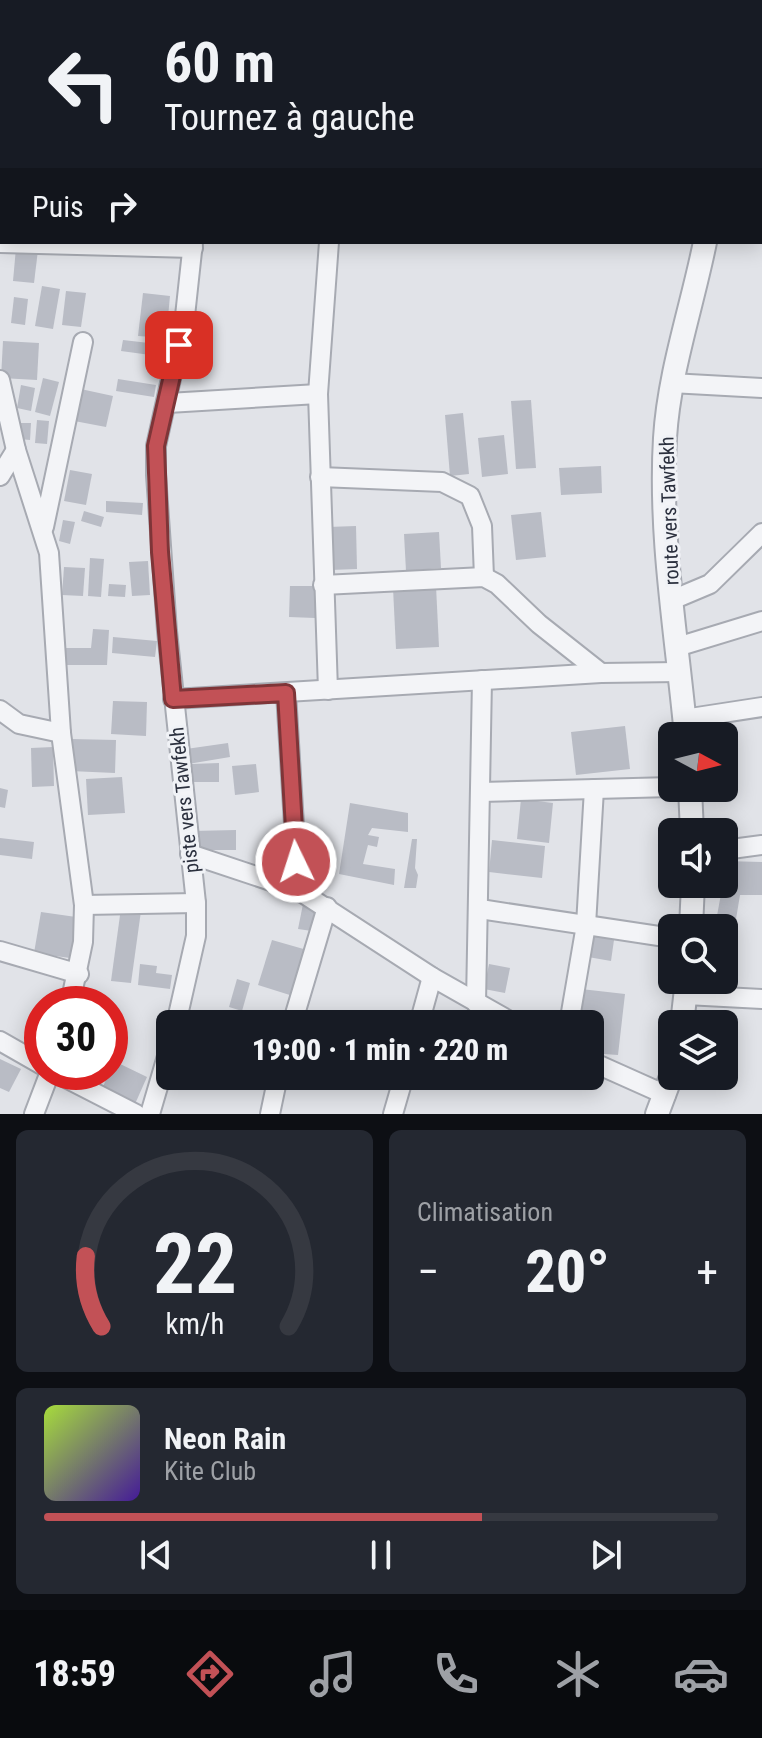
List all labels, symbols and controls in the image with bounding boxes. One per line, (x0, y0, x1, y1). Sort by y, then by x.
text: 60 m (164, 30, 275, 96)
icon: left (32, 32, 136, 136)
text: Tournez à gauche (164, 97, 415, 139)
icon: right (100, 184, 144, 228)
text: Puis (32, 189, 84, 224)
pin (145, 311, 213, 379)
icon: arrive (157, 323, 201, 367)
street label: route vers Tawfekh (654, 436, 684, 586)
north arrow (658, 722, 738, 802)
map controls (658, 722, 738, 1090)
street label: piste vers Tawfekh (164, 726, 204, 874)
button: sound (658, 818, 738, 898)
position arrow (254, 820, 338, 904)
button: search (658, 914, 738, 994)
speed limit sign: 30 (24, 986, 128, 1090)
button: layers (658, 1010, 738, 1090)
text: 19:00 · 1 min · 220 m (252, 1032, 508, 1067)
text: Climatisation (417, 1197, 553, 1227)
text: 22 (152, 1216, 237, 1313)
text: 20° (525, 1236, 610, 1307)
text: − (417, 1246, 439, 1298)
text: + (696, 1246, 718, 1298)
text: km/h (165, 1307, 224, 1341)
text: Neon Rain (164, 1421, 286, 1456)
text: Kite Club (164, 1456, 256, 1486)
icon: previous (134, 1533, 178, 1577)
icon: pause (359, 1533, 403, 1577)
icon: next (584, 1533, 628, 1577)
icon: directions (182, 1646, 238, 1702)
icon: music (305, 1646, 361, 1702)
icon: phone (428, 1646, 484, 1702)
icon: climate (550, 1646, 606, 1702)
icon: car (673, 1646, 729, 1702)
text: 18:59 (33, 1653, 116, 1695)

